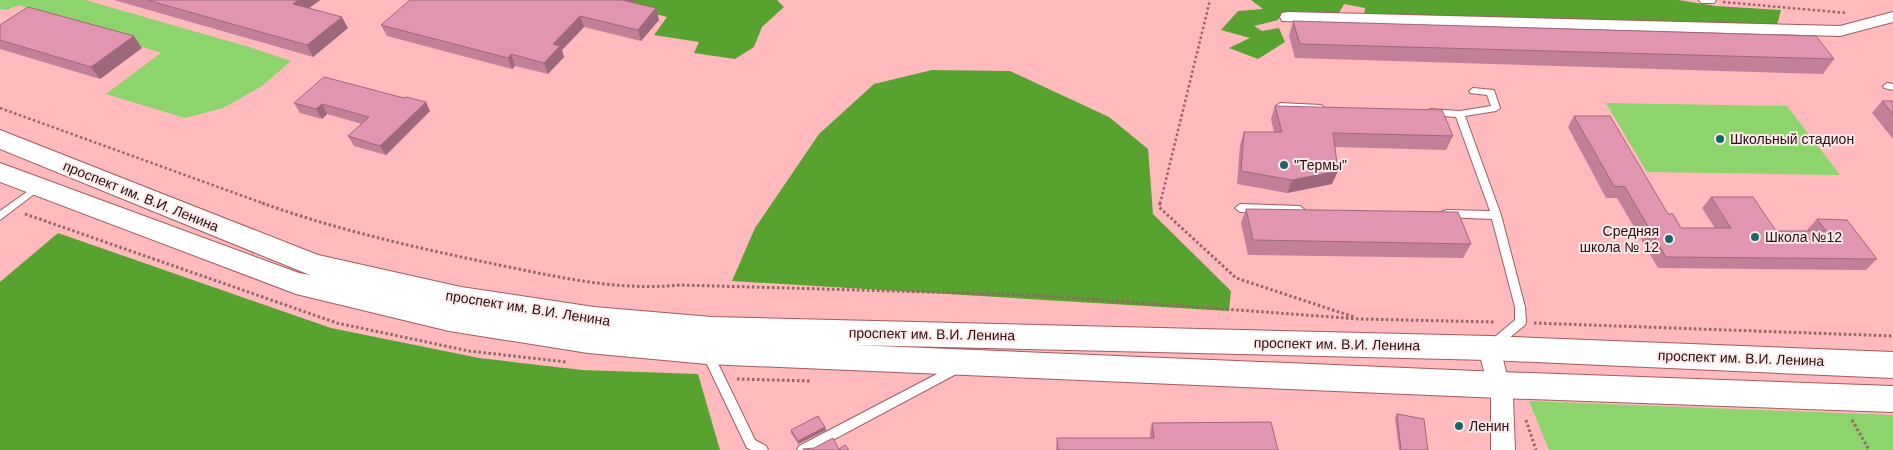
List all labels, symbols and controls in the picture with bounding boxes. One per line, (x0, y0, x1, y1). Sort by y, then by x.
place label: Школьный стадион (1730, 131, 1854, 147)
marker: Школьный стадион (1714, 133, 1726, 145)
street label: проспект им. В.И. Ленина (61, 157, 221, 235)
place label: "Термы" (1294, 157, 1347, 173)
marker: "Термы" (1278, 159, 1290, 171)
place label: Средняя школа № 12 (1580, 223, 1659, 255)
place label: Школа №12 (1765, 229, 1842, 245)
marker: Школа №12 (1749, 231, 1761, 243)
marker: Средняя школа № 12 (1663, 233, 1675, 245)
street label: проспект им. В.И. Ленина (445, 287, 612, 329)
street label: проспект им. В.И. Ленина (849, 325, 1016, 343)
street label: проспект им. В.И. Ленина (1254, 335, 1421, 353)
street label: проспект им. В.И. Ленина (1658, 347, 1825, 369)
place label: Ленин (1469, 418, 1509, 434)
marker: Ленин (1453, 420, 1465, 432)

